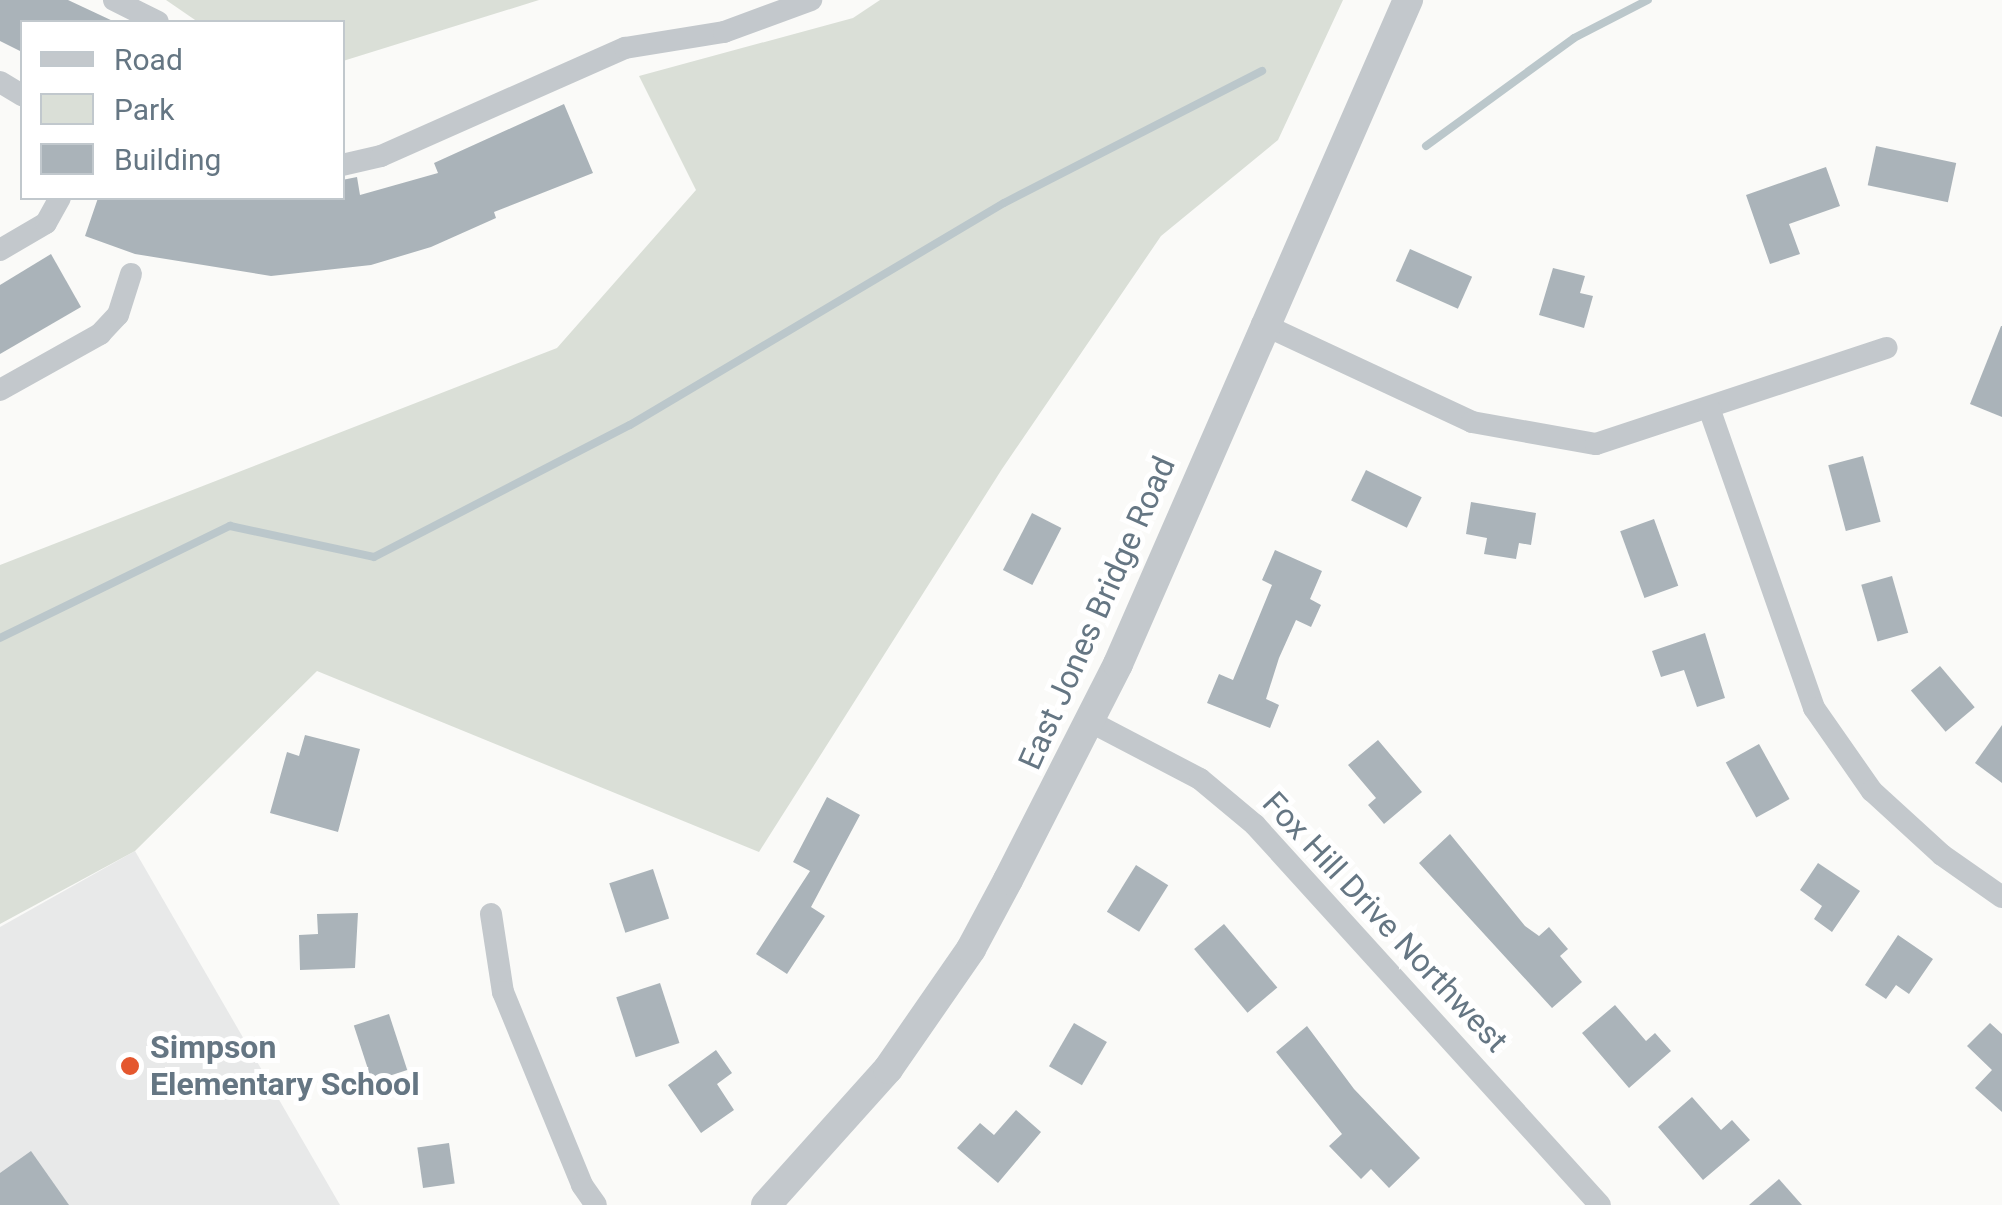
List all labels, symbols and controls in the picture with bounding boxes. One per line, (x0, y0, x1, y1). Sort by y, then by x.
legend (20, 20, 345, 200)
text: Road (114, 42, 183, 77)
text: Park (114, 92, 174, 127)
text: Building (114, 142, 221, 177)
street label: East Jones Bridge Road (1011, 451, 1183, 775)
street label: Fox Hill Drive Northwest (1254, 784, 1516, 1060)
place label: Simpson Elementary School (150, 1029, 420, 1104)
marker: Simpson Elementary School (119, 1055, 141, 1077)

